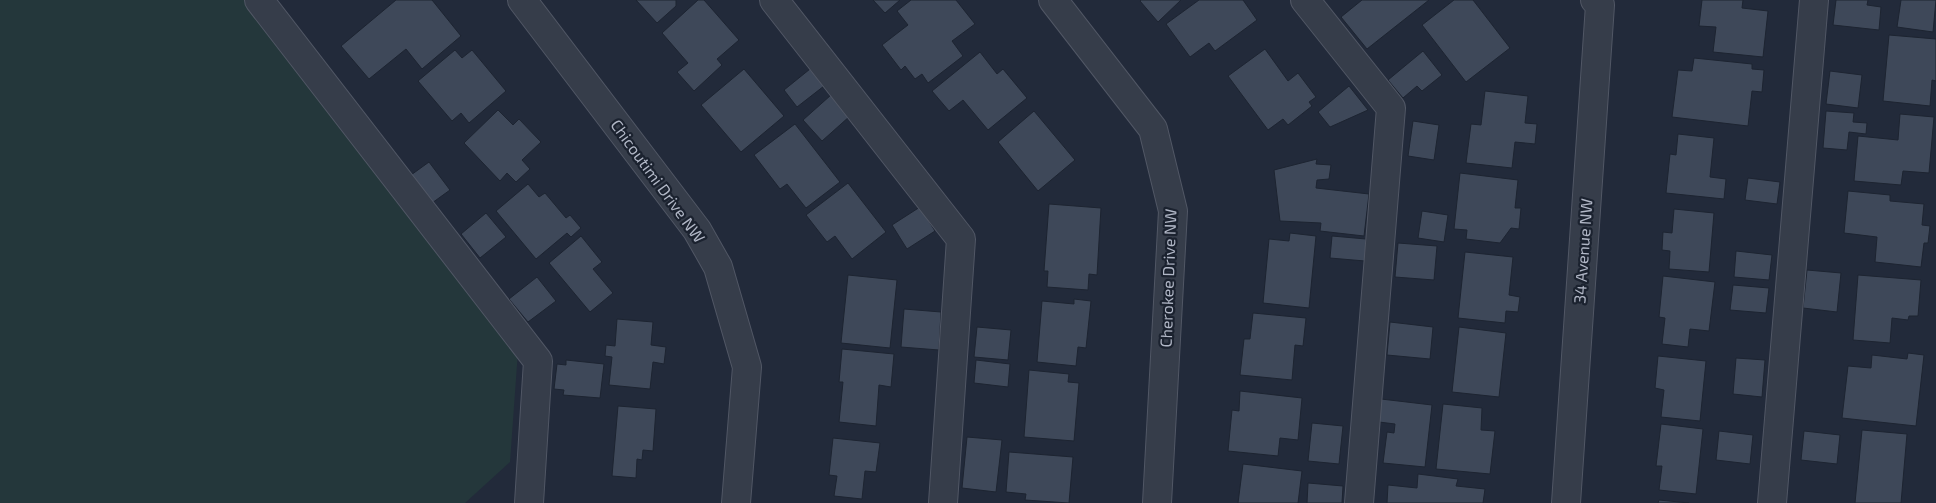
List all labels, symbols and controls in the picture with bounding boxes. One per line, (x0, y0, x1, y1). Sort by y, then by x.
street label: Chicoutimi Drive NW (607, 115, 710, 246)
street label: 34 Avenue NW (1569, 198, 1596, 304)
street label: Cherokee Drive NW (1156, 208, 1179, 348)

